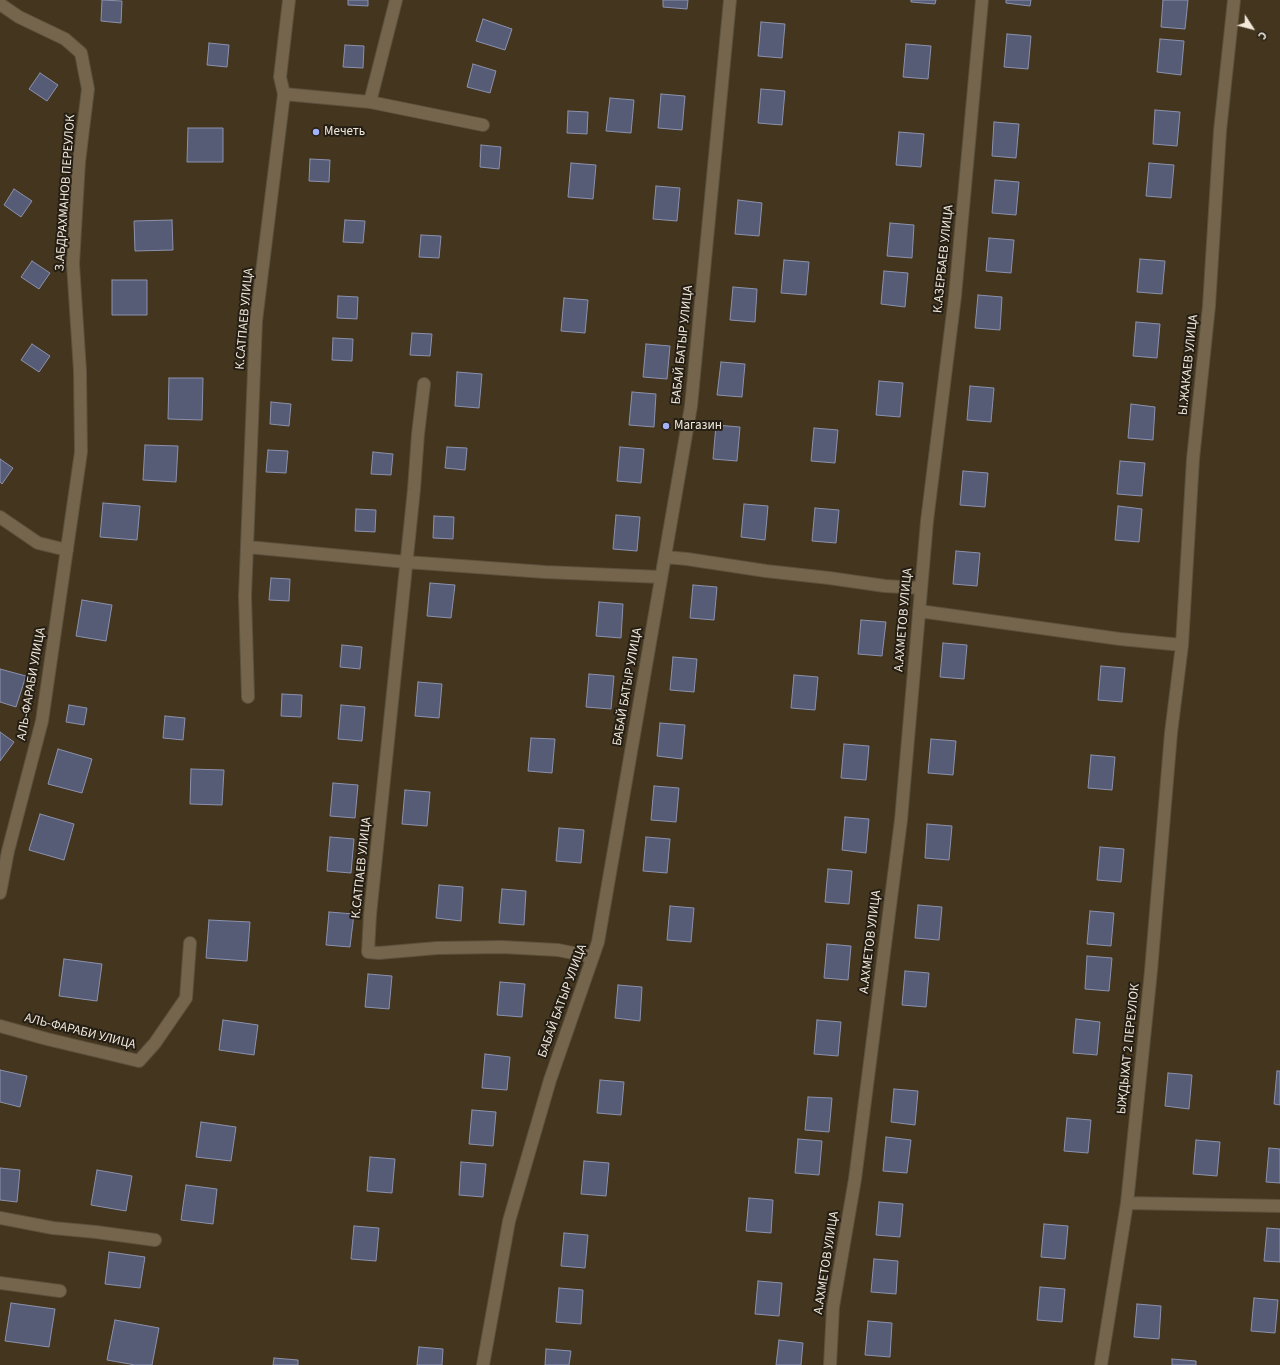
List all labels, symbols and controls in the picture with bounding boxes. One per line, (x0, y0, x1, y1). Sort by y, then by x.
north arrow (1232, 8, 1272, 48)
text: С (1254, 28, 1270, 42)
street label: З.АБДРАХМАНОВ ПЕРЕУЛОК (53, 114, 79, 272)
place label: Мечеть (324, 124, 365, 140)
marker: Мечеть (311, 127, 321, 137)
street label: К.АЗЕРБАЕВ УЛИЦА (931, 204, 957, 314)
street label: К.САТПАЕВ УЛИЦА (233, 267, 257, 371)
street label: БАБАЙ БАТЫР УЛИЦА (669, 285, 697, 405)
street label: Ы.ЖАКАЕВ УЛИЦА (1176, 314, 1202, 416)
place label: Магазин (674, 418, 722, 434)
marker: Магазин (661, 421, 671, 431)
street label: А.АХМЕТОВ УЛИЦА (892, 568, 916, 672)
street label: АЛЬ-ФАРАБИ УЛИЦА (14, 627, 50, 741)
street label: БАБАЙ БАТЫР УЛИЦА (610, 627, 646, 747)
street label: К.САТПАЕВ УЛИЦА (349, 816, 375, 920)
street label: А.АХМЕТОВ УЛИЦА (857, 889, 885, 995)
street label: БАБАЙ БАТЫР УЛИЦА (535, 942, 591, 1060)
street label: ЫЖДЫХАТ 2 ПЕРЕУЛОК (1114, 983, 1144, 1115)
street label: АЛЬ-ФАРАБИ УЛИЦА (23, 1011, 137, 1053)
street label: А.АХМЕТОВ УЛИЦА (811, 1210, 843, 1316)

